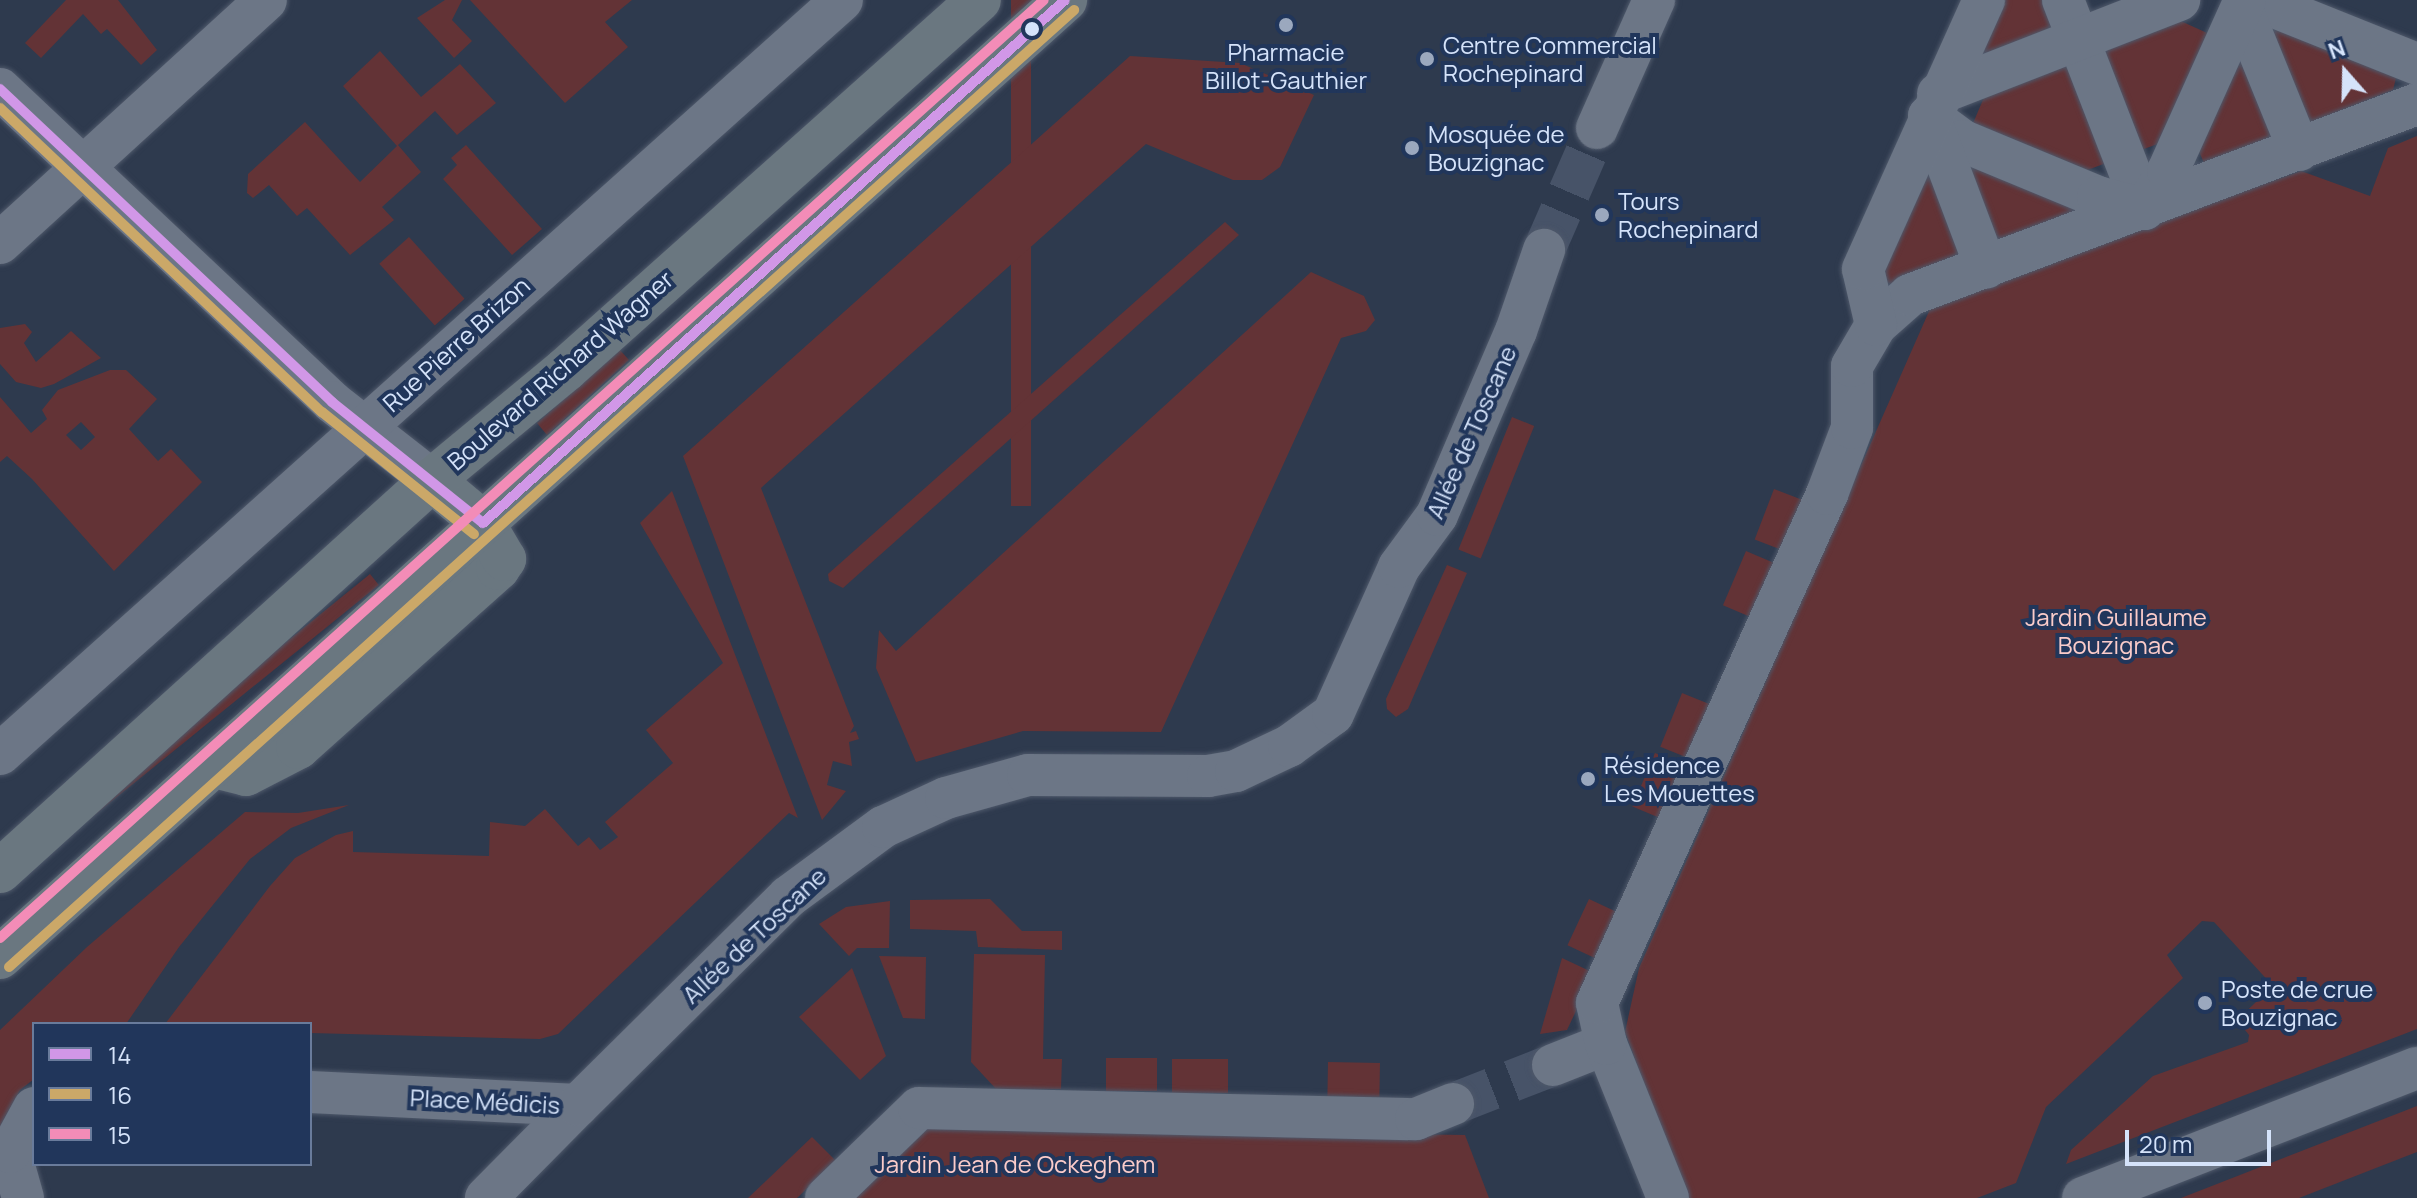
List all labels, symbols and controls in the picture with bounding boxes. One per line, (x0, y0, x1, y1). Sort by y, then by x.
marker: Pharmacie Billot-Gauthier (1277, 16, 1295, 34)
unlabelled marker (1024, 21, 1040, 37)
place label: Centre Commercial Rochepinard (1443, 31, 1657, 87)
north arrow (2305, 32, 2385, 112)
text: N (2324, 33, 2349, 66)
place label: Pharmacie Billot-Gauthier (1205, 38, 1367, 94)
marker: Centre Commercial Rochepinard (1418, 50, 1436, 68)
place label: Mosquée de Bouzignac (1428, 120, 1564, 176)
marker: Mosquée de Bouzignac (1403, 139, 1421, 157)
place label: Tours Rochepinard (1618, 187, 1759, 243)
marker: Tours Rochepinard (1593, 206, 1611, 224)
street label: Boulevard Richard Wagner (441, 264, 679, 476)
street label: Rue Pierre Brizon (377, 271, 535, 417)
street label: Allée de Toscane (1420, 341, 1522, 523)
park label: Jardin Guillaume Bouzignac (2025, 603, 2207, 659)
place label: Résidence Les Mouettes (1604, 751, 1755, 807)
marker: Résidence Les Mouettes (1579, 770, 1597, 788)
street label: Allée de Toscane (676, 861, 832, 1009)
place label: Poste de crue Bouzignac (2221, 975, 2373, 1031)
marker: Poste de crue Bouzignac (2196, 994, 2214, 1012)
legend (32, 1022, 312, 1166)
text: 14 (108, 1038, 132, 1071)
text: 16 (108, 1078, 132, 1111)
street label: Place Médicis (409, 1083, 561, 1119)
scale bar (2129, 1114, 2275, 1164)
text: 15 (108, 1118, 131, 1151)
text: 20 m (2139, 1127, 2192, 1160)
park label: Jardin Jean de Ockeghem (875, 1150, 1155, 1178)

